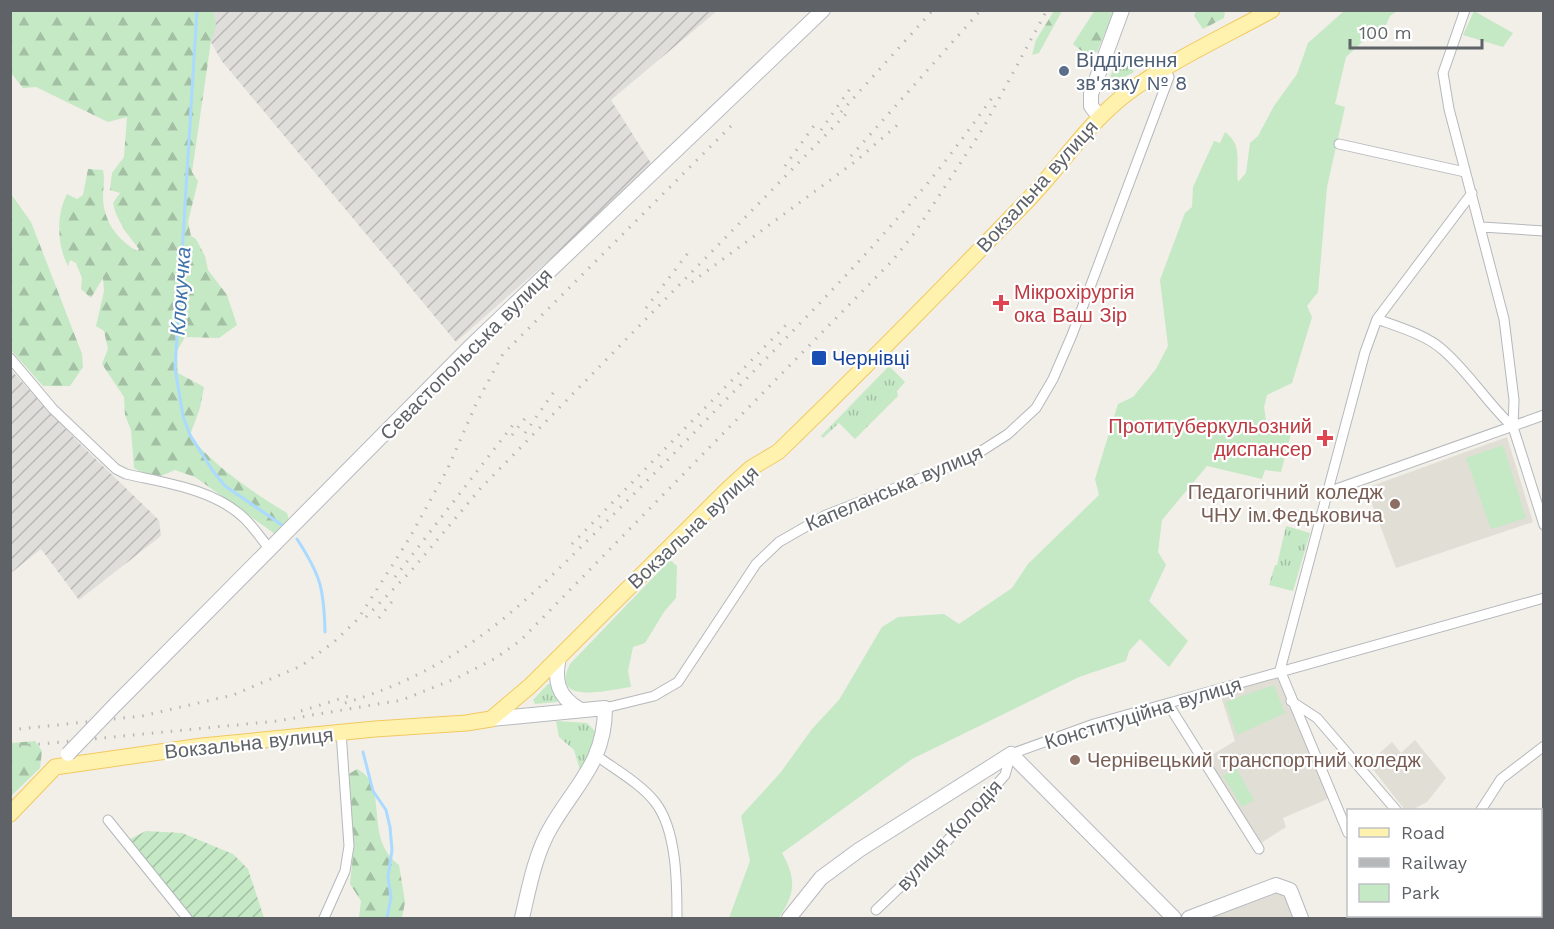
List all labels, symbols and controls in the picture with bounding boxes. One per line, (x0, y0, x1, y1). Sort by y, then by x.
scale bar (1350, 12, 1482, 50)
text: 100 m (1359, 22, 1412, 43)
place label: Відділення зв'язку № 8 (1076, 48, 1187, 95)
marker: Відділення зв'язку № 8 (1057, 64, 1071, 78)
street label: Вокзальна вулиця (971, 115, 1103, 257)
water label: Клокучка (164, 246, 196, 336)
street label: Севастопольська вулиця (375, 263, 557, 445)
place label: Мікрохірургія ока Ваш Зір (1014, 280, 1135, 327)
marker: Мікрохірургія ока Ваш Зір (992, 294, 1010, 312)
place label: Чернівці (832, 346, 910, 370)
marker: Чернівці (810, 349, 828, 367)
place label: Протитуберкульозний диспансер (1108, 414, 1312, 461)
marker: Протитуберкульозний диспансер (1316, 429, 1334, 447)
street label: Капеланська вулиця (802, 440, 986, 536)
street label: Вокзальна вулиця (623, 460, 763, 594)
place label: Педагогічний коледж ЧНУ ім.Федьковича (1188, 480, 1384, 527)
marker: Педагогічний коледж ЧНУ ім.Федьковича (1388, 497, 1402, 511)
street label: Конституційна вулиця (1042, 672, 1244, 754)
street label: Вокзальна вулиця (163, 722, 335, 764)
place label: Чернівецький транспортний коледж (1087, 748, 1422, 772)
marker: Чернівецький транспортний коледж (1068, 753, 1082, 767)
street label: вулиця Колодія (891, 774, 1007, 896)
legend (1347, 809, 1542, 917)
text: Road (1401, 822, 1445, 843)
text: Railway (1401, 852, 1468, 873)
text: Park (1401, 882, 1440, 903)

